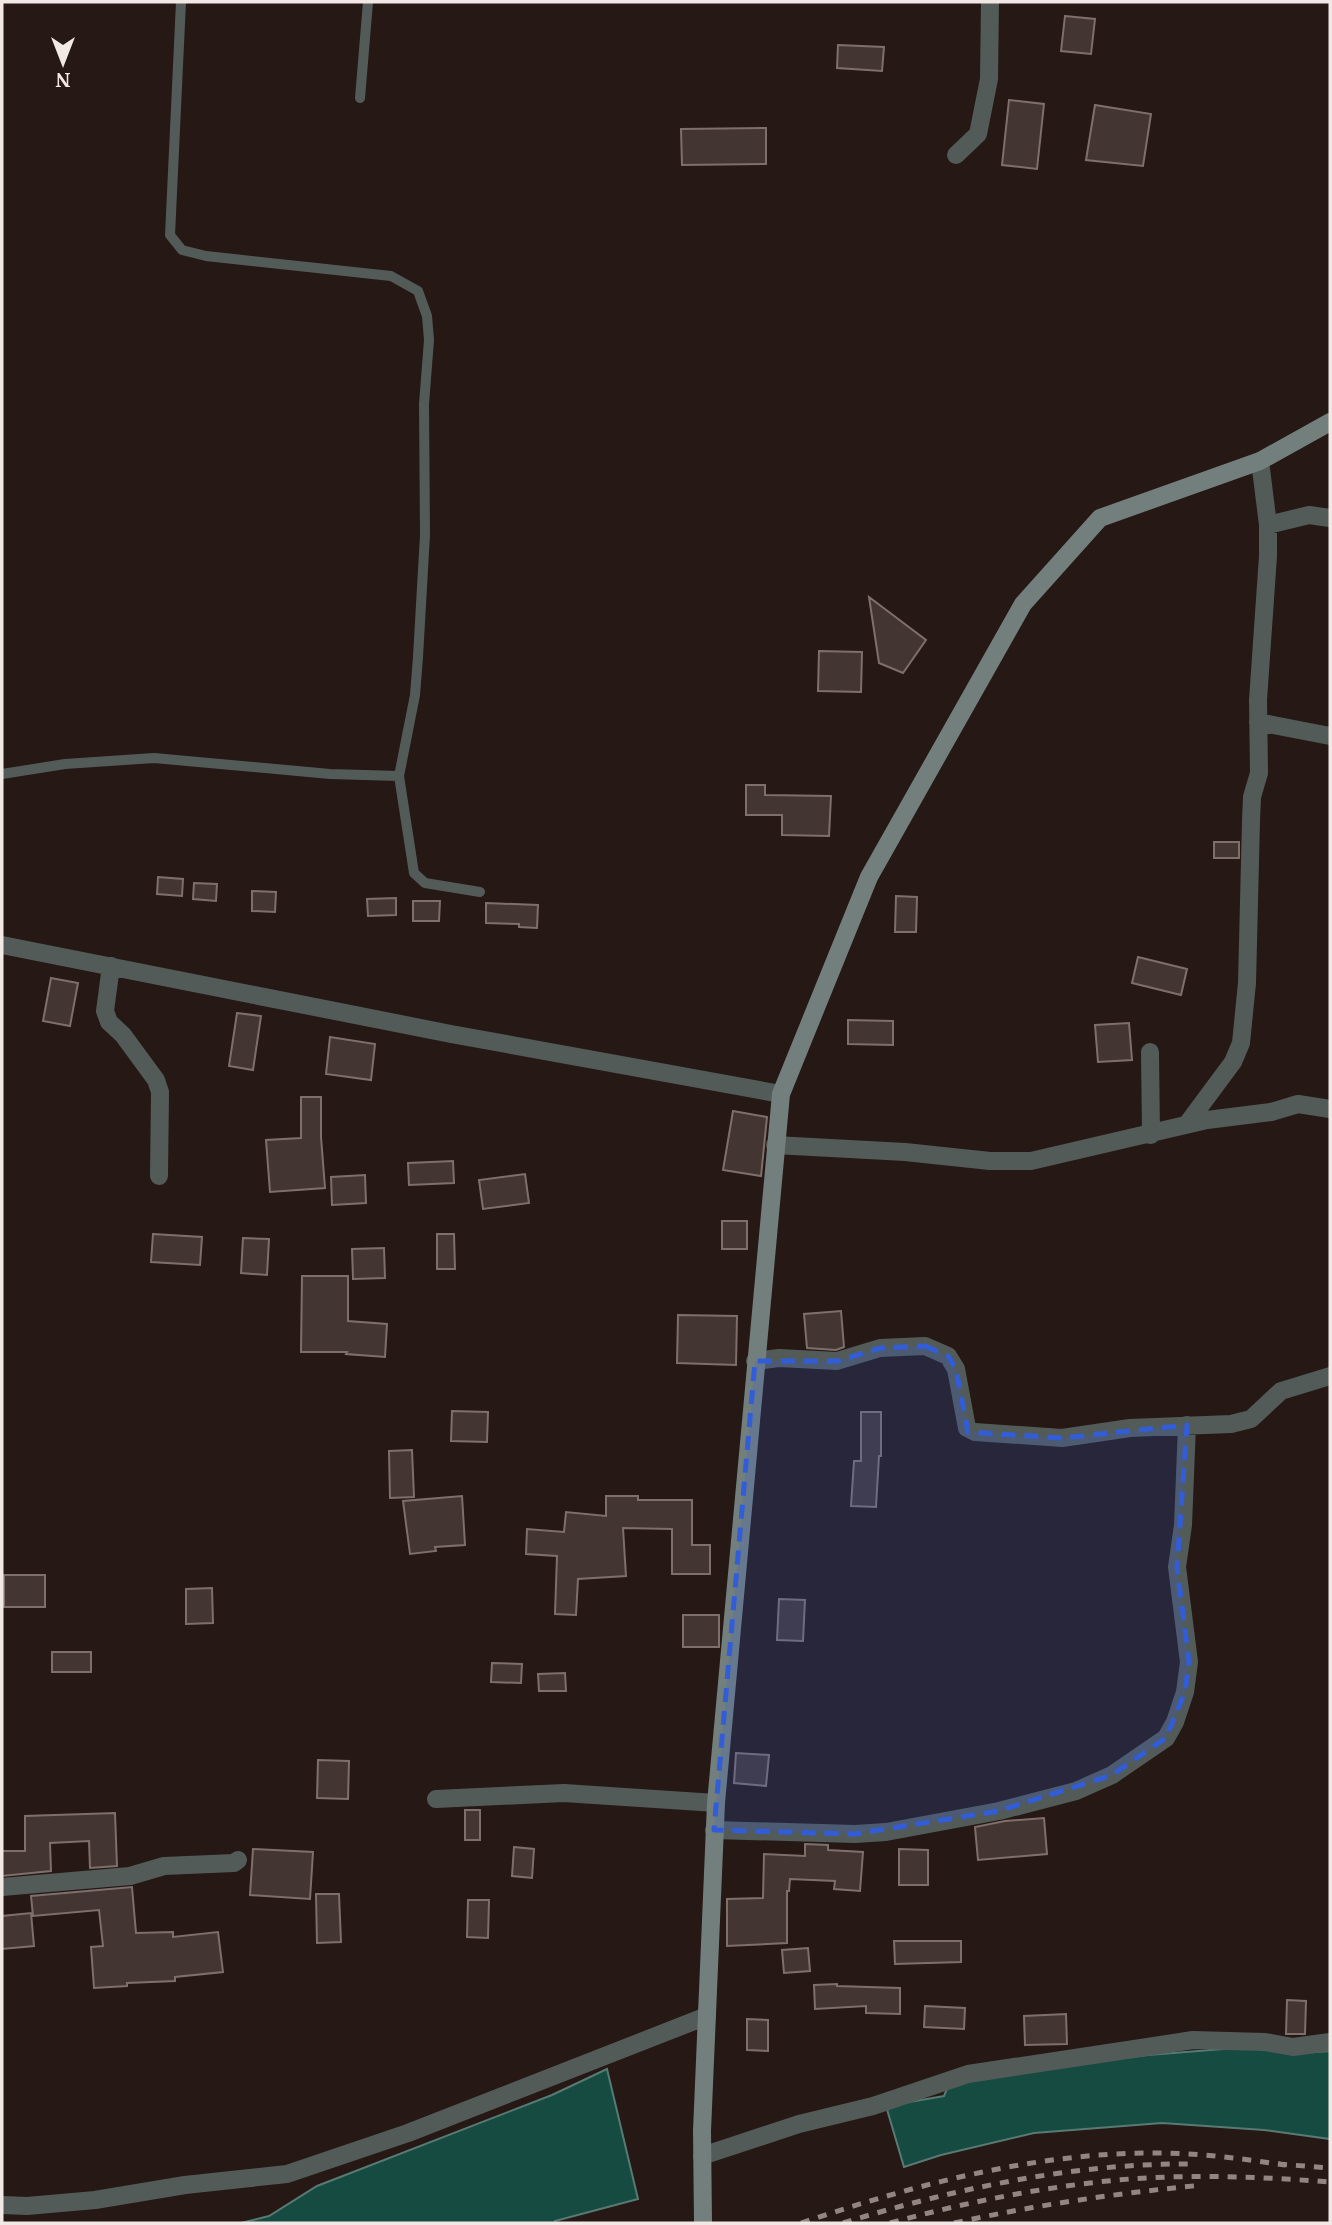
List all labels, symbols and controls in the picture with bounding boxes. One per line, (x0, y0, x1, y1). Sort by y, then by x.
north arrow (28, 28, 98, 98)
text: N (55, 67, 70, 93)

